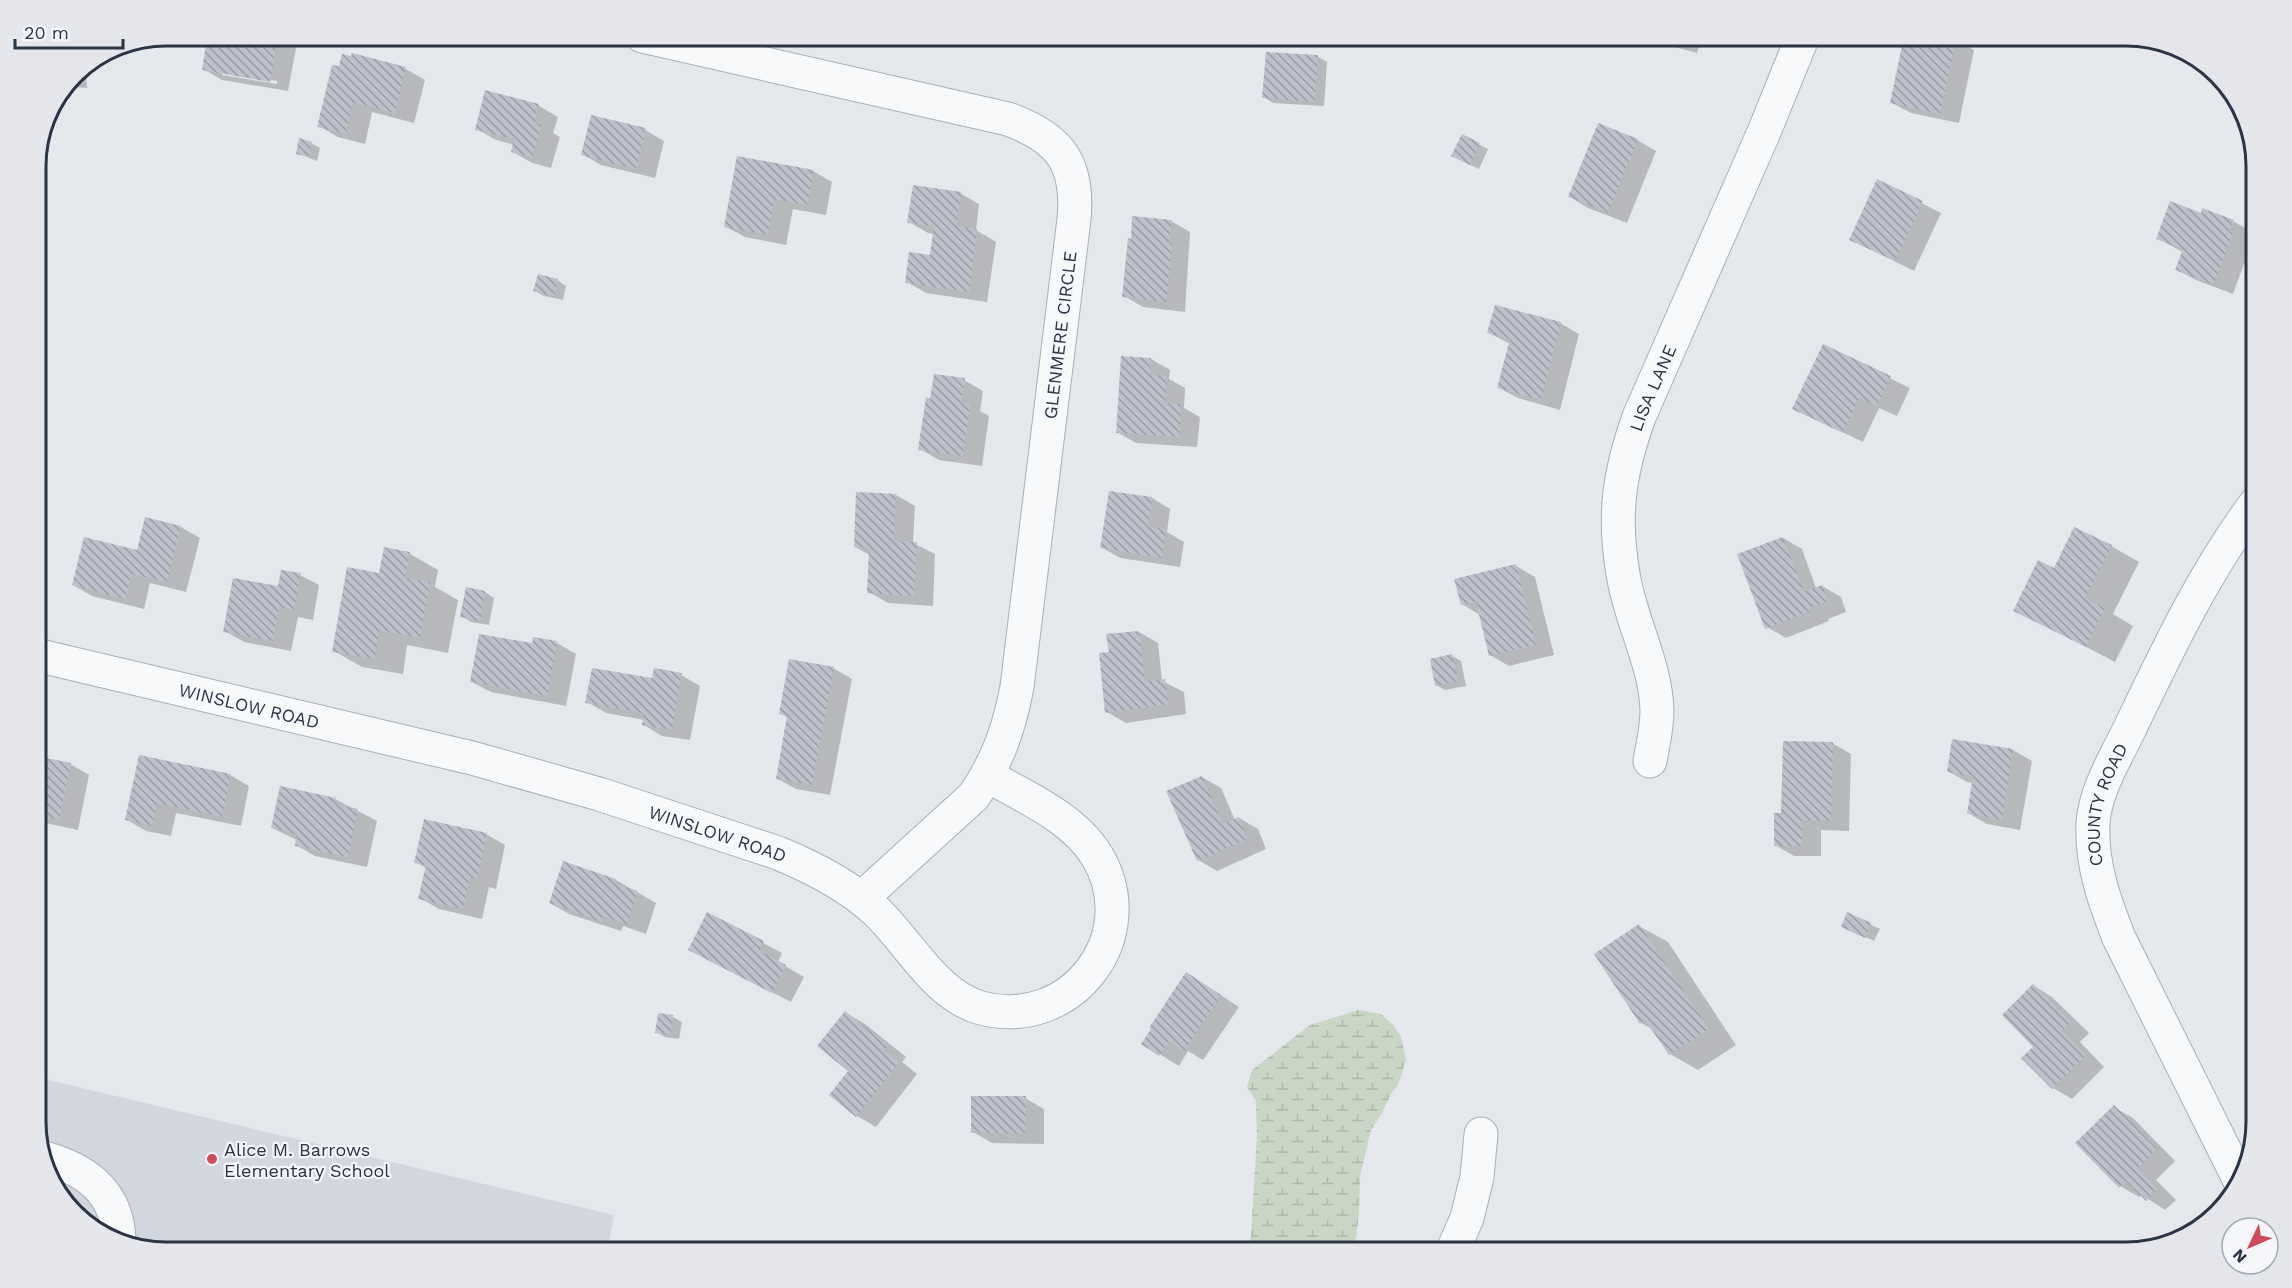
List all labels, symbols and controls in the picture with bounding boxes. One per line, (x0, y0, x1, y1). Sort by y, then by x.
scale bar (15, 12, 123, 50)
text: 20 m (24, 22, 69, 43)
street label: GLENMERE CIRCLE (1039, 250, 1081, 420)
street label: LISA LANE (1624, 341, 1680, 434)
street label: WINSLOW ROAD (177, 679, 322, 732)
street label: COUNTY ROAD (2082, 739, 2131, 868)
street label: WINSLOW ROAD (646, 801, 790, 866)
place label: Alice M. Barrows Elementary School (224, 1139, 390, 1181)
marker: Alice M. Barrows Elementary School (205, 1152, 219, 1166)
north arrow (2220, 1216, 2280, 1276)
text: N (2229, 1245, 2251, 1267)

